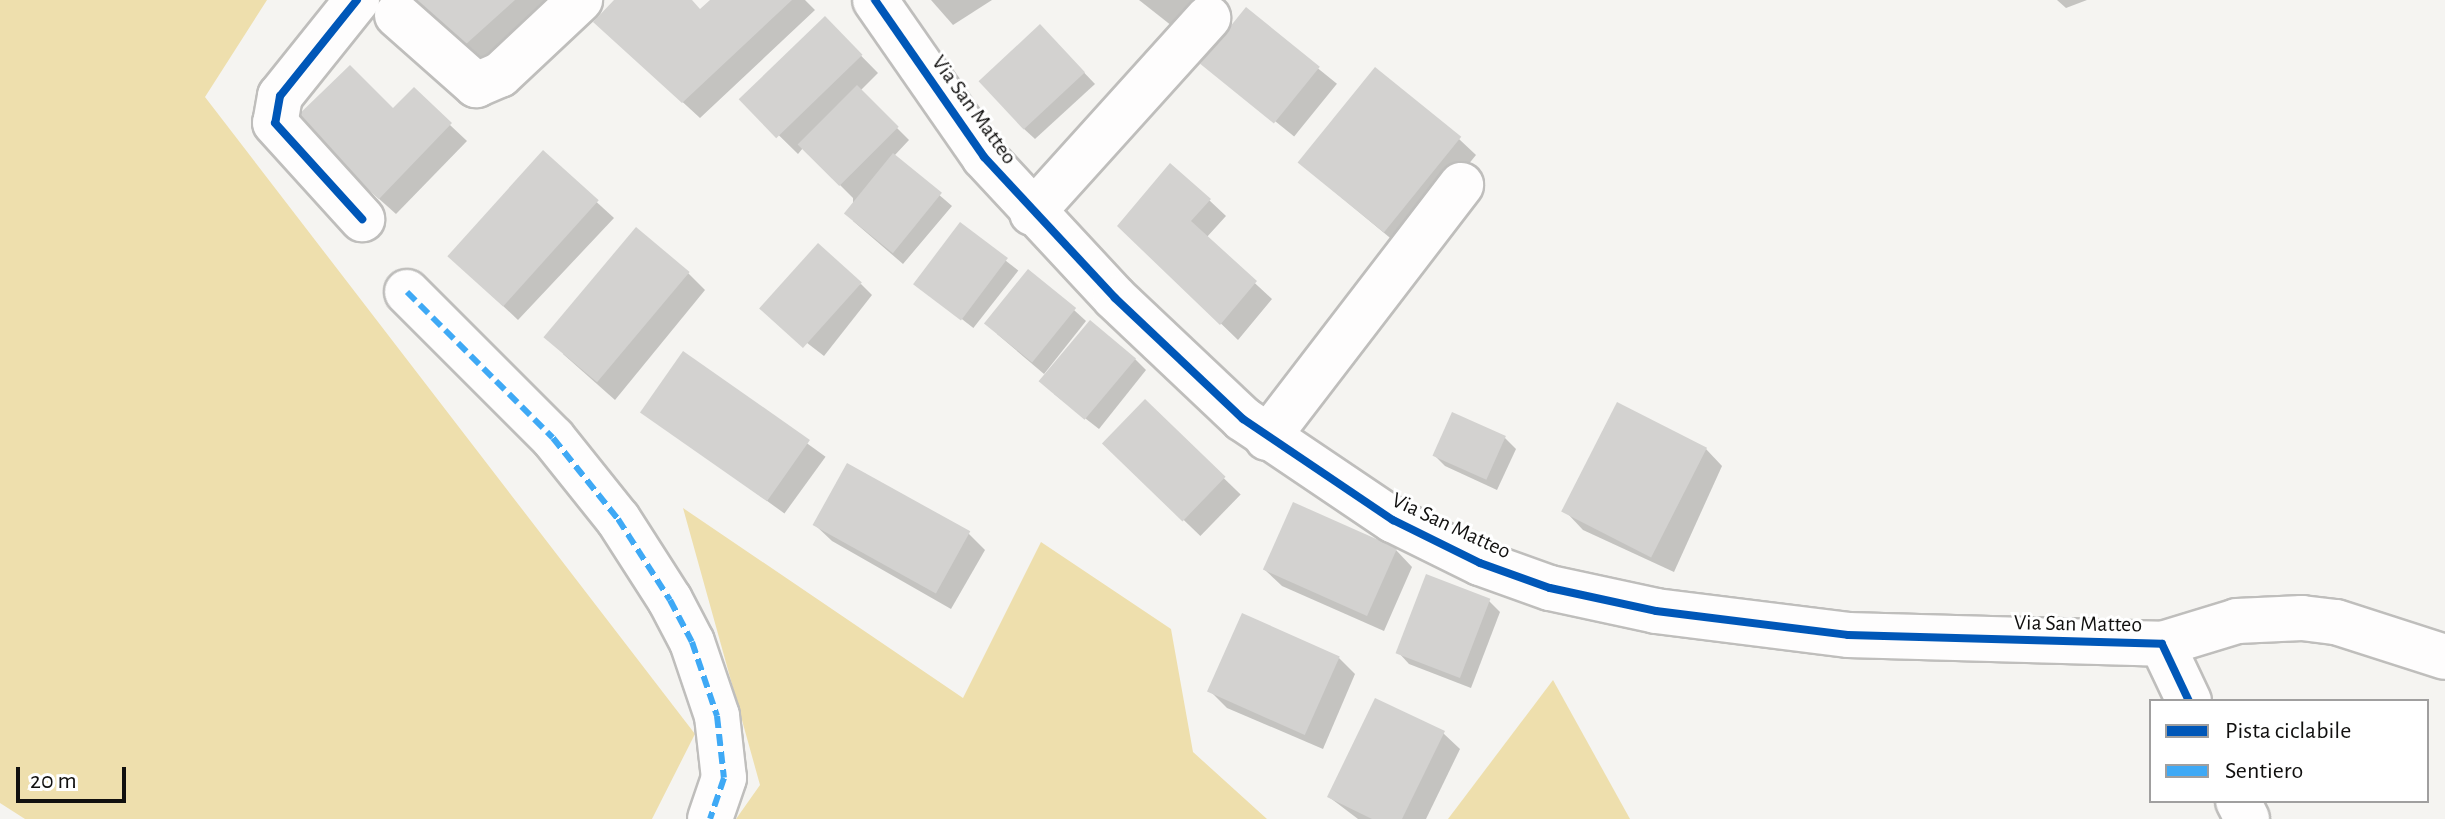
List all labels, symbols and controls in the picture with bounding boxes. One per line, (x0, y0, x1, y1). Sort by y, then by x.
street label: Via San Matteo (926, 50, 1022, 170)
street label: Via San Matteo (1387, 487, 1515, 565)
street label: Via San Matteo (2014, 610, 2142, 638)
legend (2149, 699, 2429, 803)
text: Pista ciclabile (2225, 719, 2351, 743)
scale bar (20, 751, 130, 801)
text: Sentiero (2225, 759, 2303, 783)
text: 20 m (30, 769, 77, 793)

